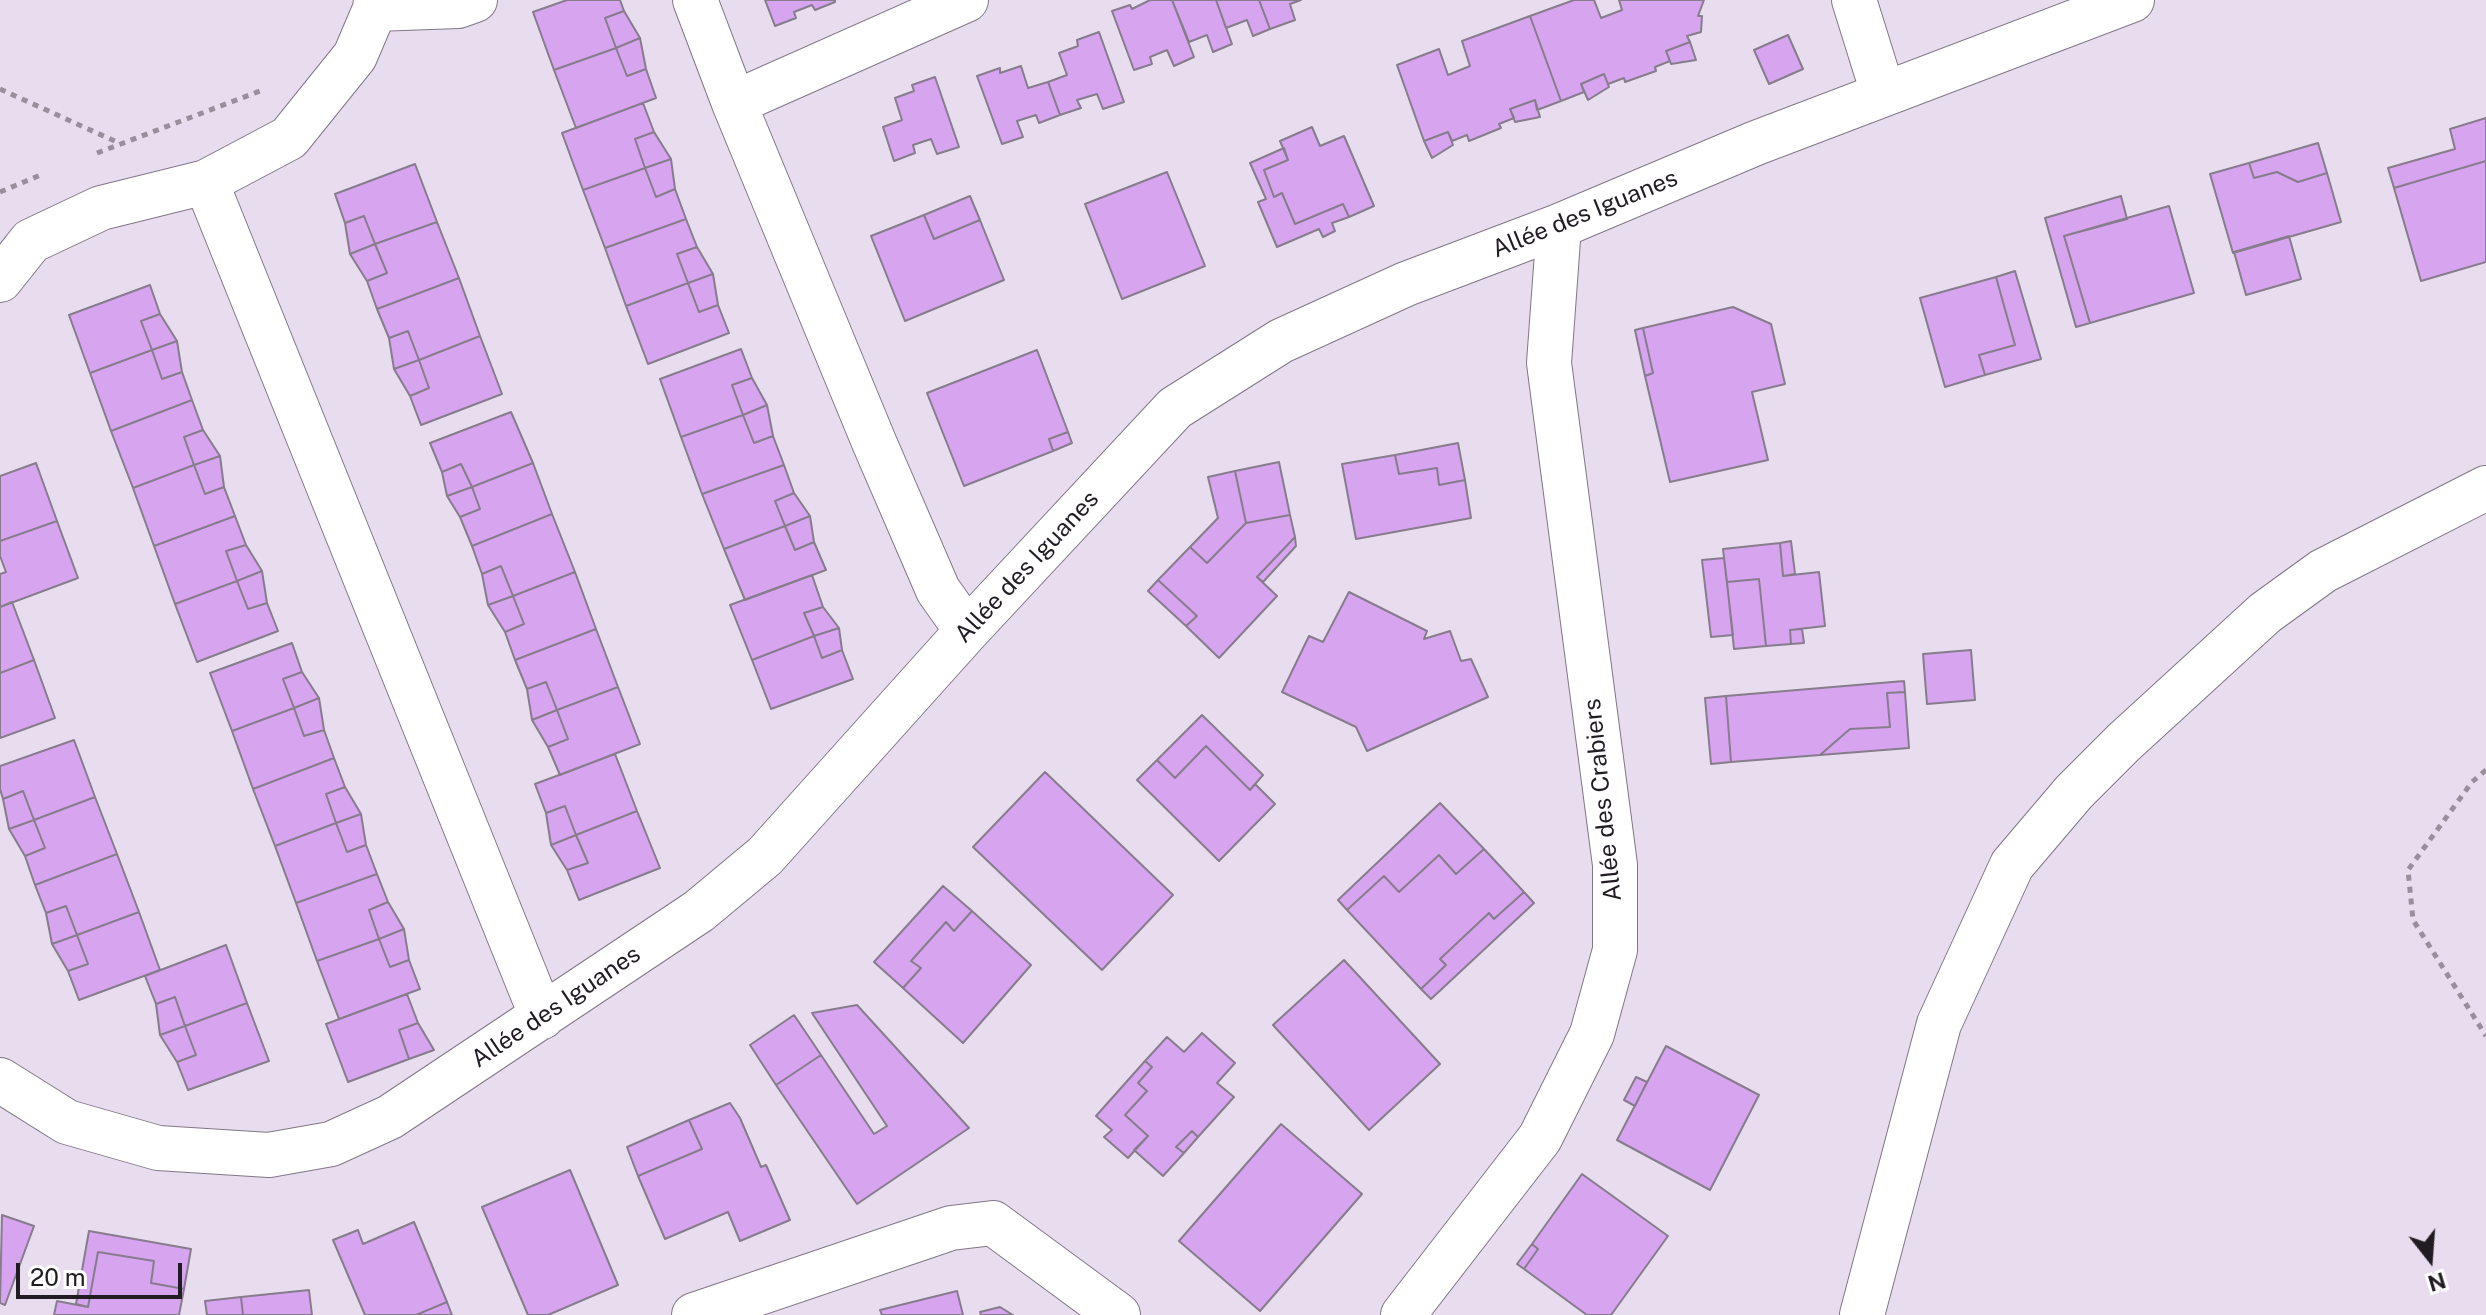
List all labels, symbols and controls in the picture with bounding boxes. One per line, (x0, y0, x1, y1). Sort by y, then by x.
street label: Allée des Iguanes (1488, 164, 1682, 264)
street label: Allée des Iguanes (949, 485, 1105, 649)
street label: Allée des Crabiers (1578, 697, 1628, 903)
street label: Allée des Iguanes (466, 940, 646, 1074)
north arrow (2390, 1219, 2470, 1299)
scale bar (20, 1247, 186, 1297)
text: 20 m (30, 1263, 86, 1291)
text: N (2425, 1267, 2449, 1297)

